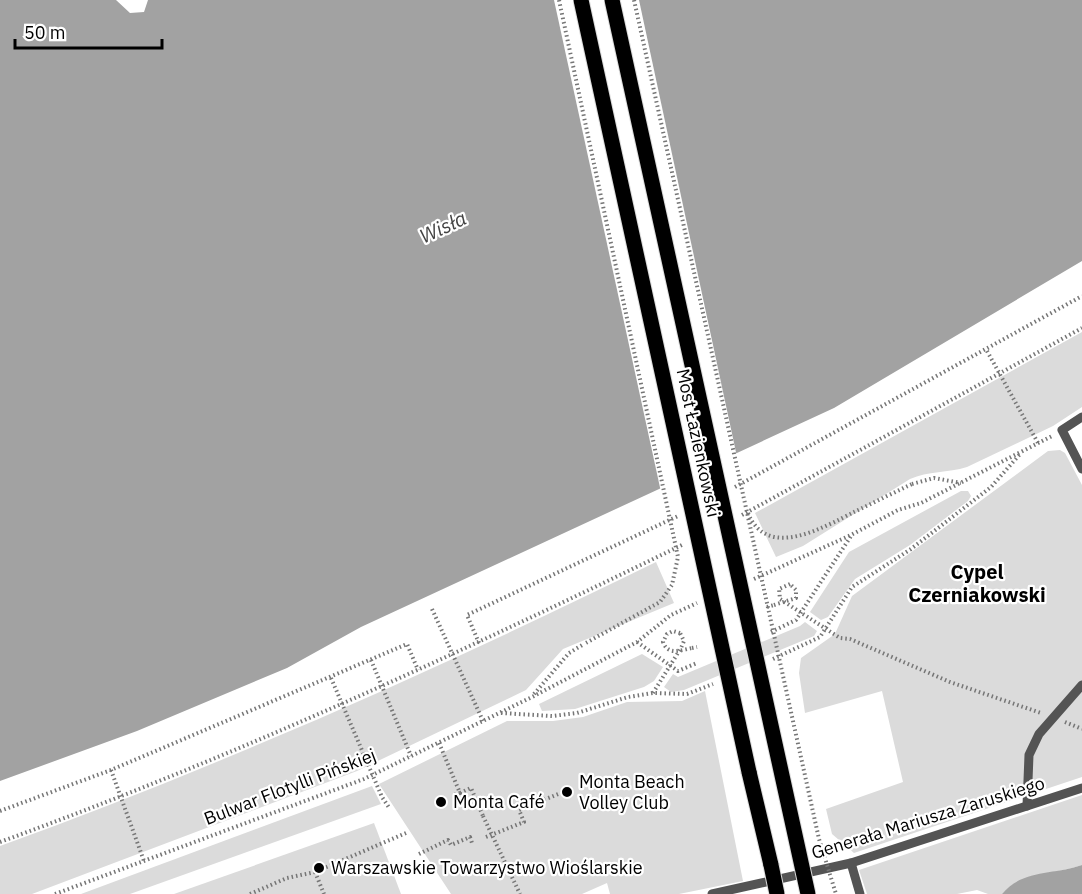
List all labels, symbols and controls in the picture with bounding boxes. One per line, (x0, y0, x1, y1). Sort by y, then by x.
scale bar (15, 12, 162, 50)
text: 50 m (24, 21, 66, 44)
water label: Wisła (415, 204, 471, 249)
street label: Most Łazienkowski (672, 367, 725, 519)
district label: Cypel Czerniakowski (908, 558, 1046, 608)
street label: Bulwar Flotylli Pińskiej (201, 743, 379, 830)
place label: Monta Beach Volley Club (579, 770, 685, 814)
street label: Generała Mariusza Zaruskiego (808, 771, 1047, 864)
marker: Monta Beach Volley Club (560, 785, 574, 799)
place label: Monta Café (453, 790, 545, 813)
marker: Monta Café (434, 795, 448, 809)
place label: Warszawskie Towarzystwo Wioślarskie (331, 856, 643, 879)
marker: Warszawskie Towarzystwo Wioślarskie (312, 861, 326, 875)

